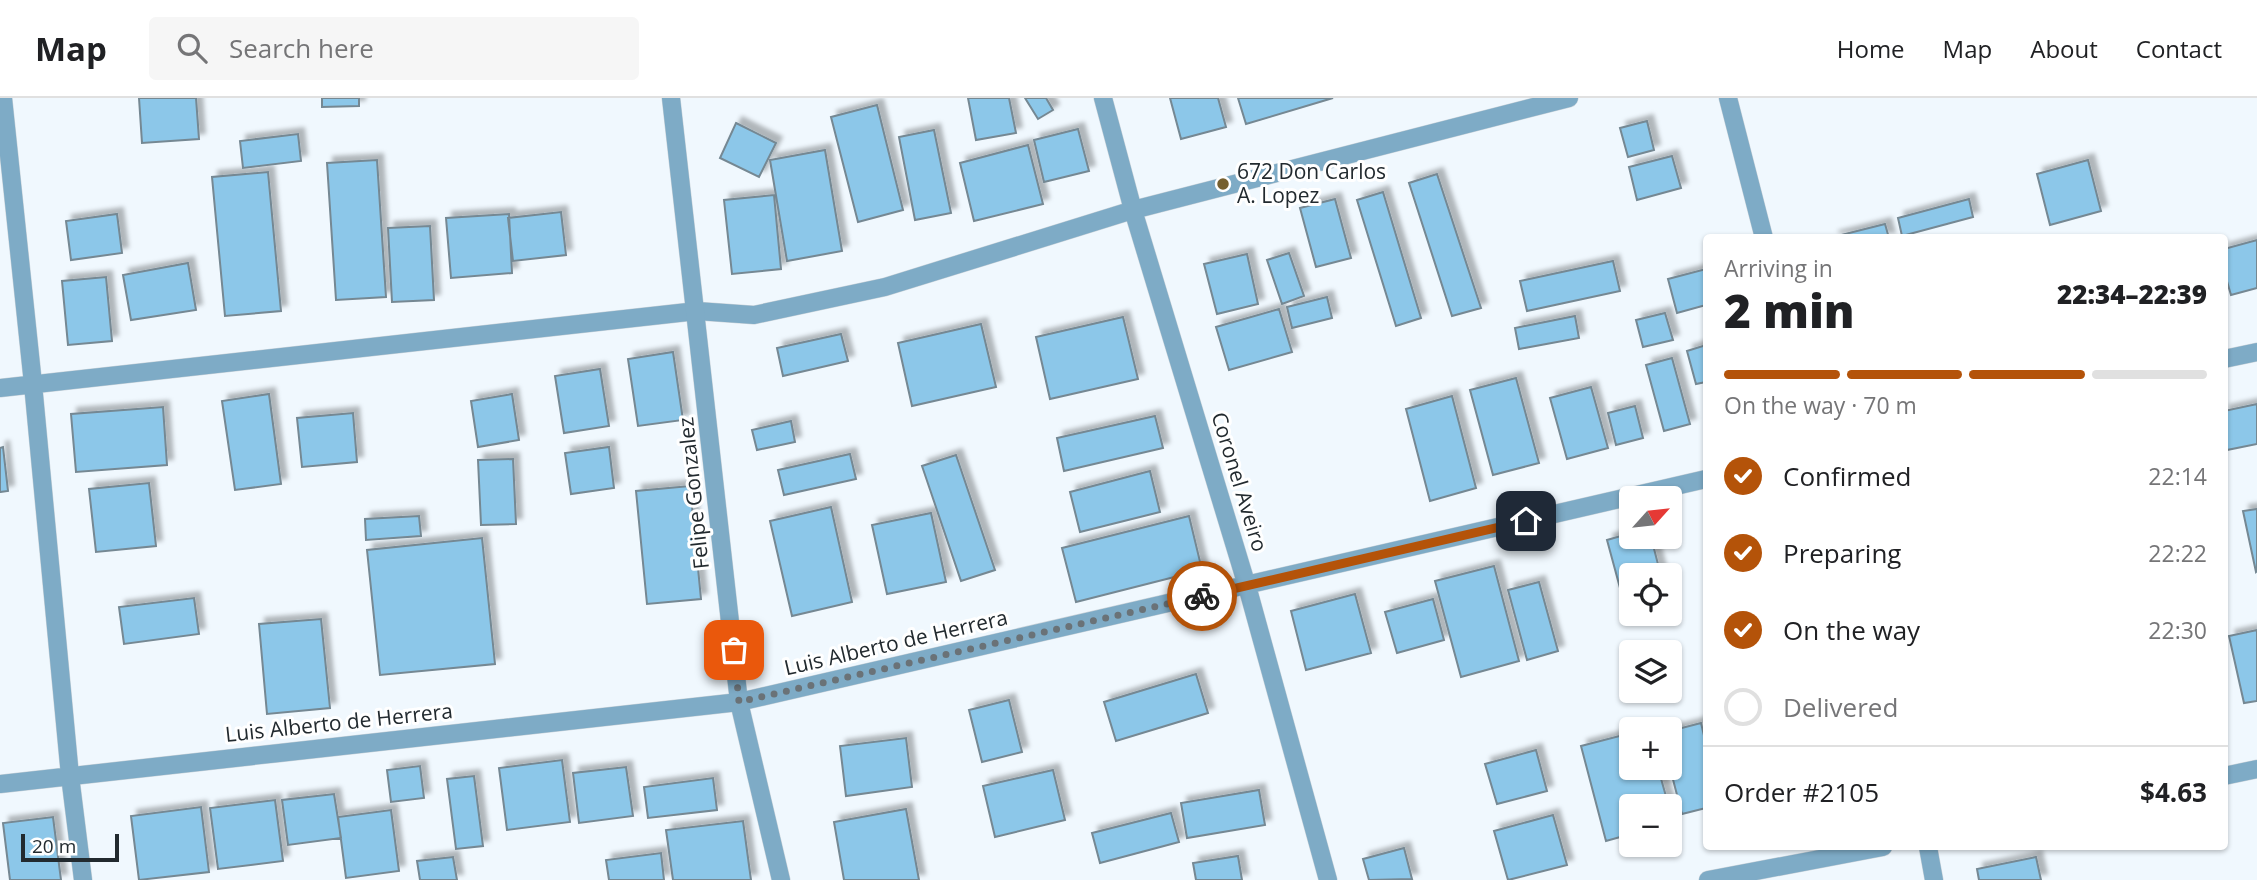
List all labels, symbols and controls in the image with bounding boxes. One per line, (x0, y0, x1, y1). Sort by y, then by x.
search box (149, 17, 639, 80)
text: Map (35, 26, 107, 71)
icon: search (173, 29, 211, 67)
text: Search here (229, 30, 374, 66)
text: Home (1837, 32, 1905, 65)
text: Map (1943, 32, 1992, 65)
text: About (2030, 32, 2098, 65)
text: Contact (2136, 32, 2222, 65)
place label: 672 Don Carlos A. Lopez (1237, 157, 1386, 209)
marker: 672 Don Carlos A. Lopez (1215, 176, 1231, 192)
text: Arriving in (1724, 252, 1833, 284)
text: 22:34–22:39 (2057, 276, 2207, 312)
text: 2 min (1724, 279, 1855, 341)
text: On the way · 70 m (1724, 389, 1917, 421)
street label: Coronel Aveiro (1205, 408, 1274, 555)
street label: Felipe Gonzalez (671, 416, 715, 570)
icon: check (1724, 457, 1762, 495)
text: Confirmed (1783, 458, 1911, 494)
text: 22:14 (2148, 460, 2207, 492)
north arrow (1619, 486, 1682, 550)
map controls (1619, 486, 1682, 857)
pin (1496, 491, 1556, 551)
icon: home (1507, 502, 1545, 540)
icon: check (1724, 534, 1762, 572)
text: Preparing (1783, 535, 1901, 571)
text: 22:22 (2148, 537, 2207, 569)
courier (1167, 561, 1237, 631)
button: locate (1619, 563, 1682, 626)
icon: bike (1183, 577, 1221, 615)
street label: Luis Alberto de Herrera (781, 603, 1010, 681)
icon: check (1724, 611, 1762, 649)
text: On the way (1783, 612, 1920, 648)
text: 22:30 (2148, 614, 2207, 646)
pin (704, 620, 764, 680)
icon: bag (715, 631, 753, 669)
button: layers (1619, 640, 1682, 703)
text: Delivered (1783, 689, 1898, 725)
street label: Luis Alberto de Herrera (224, 696, 454, 748)
button: + (1619, 717, 1682, 780)
text: Order #2105 (1724, 774, 1879, 810)
text: $4.63 (2140, 774, 2207, 810)
button: − (1619, 794, 1682, 857)
scale bar (21, 831, 119, 863)
text: 20 m (32, 833, 76, 859)

